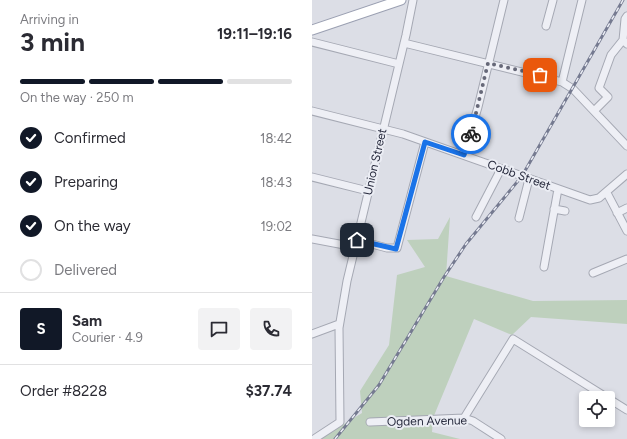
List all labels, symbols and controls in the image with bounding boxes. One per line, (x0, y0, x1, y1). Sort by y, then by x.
text: Arriving in (20, 12, 79, 27)
text: 19:11–19:16 (217, 25, 292, 43)
text: 3 min (20, 26, 85, 58)
pin (523, 58, 557, 92)
icon: bag (529, 64, 551, 86)
text: On the way · 250 m (20, 90, 134, 105)
courier (451, 114, 491, 154)
icon: bike (460, 123, 482, 145)
icon: check (20, 127, 42, 149)
street label: Union Street (361, 127, 390, 197)
text: Confirmed (54, 129, 126, 147)
text: 18:42 (260, 131, 292, 146)
street label: Cobb Street (485, 157, 553, 193)
icon: check (20, 171, 42, 193)
text: Preparing (54, 173, 118, 191)
text: 18:43 (260, 175, 292, 190)
icon: check (20, 215, 42, 237)
text: On the way (54, 217, 131, 235)
text: 19:02 (260, 219, 292, 234)
pin (340, 223, 374, 257)
icon: home (346, 229, 368, 251)
text: Delivered (54, 261, 117, 279)
button: chat (198, 308, 240, 350)
button: phone (250, 308, 292, 350)
text: Sam (72, 312, 102, 330)
text: S (36, 320, 46, 338)
text: Courier · 4.9 (72, 330, 143, 345)
text: Order #8228 (20, 382, 107, 400)
text: $37.74 (245, 382, 292, 400)
map controls (579, 391, 615, 427)
button: locate (579, 391, 615, 427)
street label: Ogden Avenue (387, 413, 468, 429)

